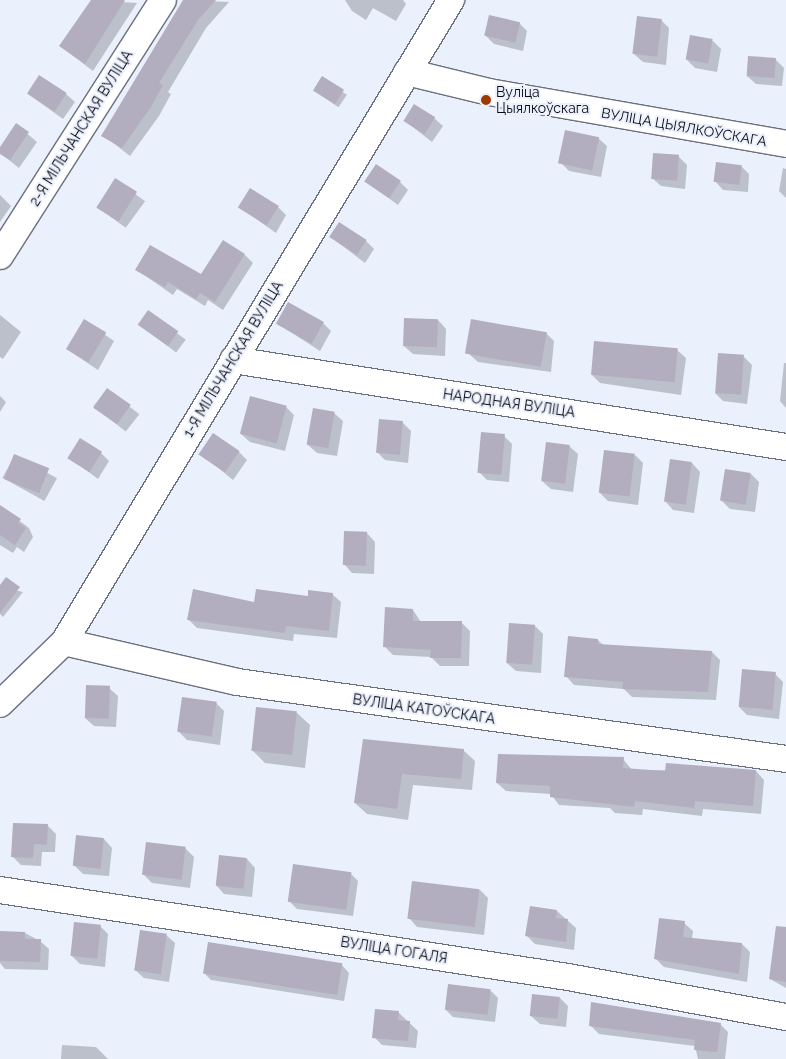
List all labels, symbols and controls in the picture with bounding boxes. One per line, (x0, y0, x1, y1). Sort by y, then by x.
street label: 2-Я МІЛЬЧАНСКАЯ ВУЛІЦА (26, 47, 136, 209)
place label: Вуліца Цыялкоўскага (496, 84, 589, 116)
marker: Вуліца Цыялкоўскага (480, 94, 492, 106)
street label: ВУЛІЦА ЦЫЯЛКОЎСКАГА (600, 104, 768, 150)
street label: 1-Я МІЛЬЧАНСКАЯ ВУЛІЦА (180, 278, 286, 440)
street label: НАРОДНАЯ ВУЛІЦА (442, 385, 576, 421)
street label: ВУЛІЦА КАТОЎСКАГА (351, 691, 497, 727)
street label: ВУЛІЦА ГОГАЛЯ (339, 933, 449, 967)

